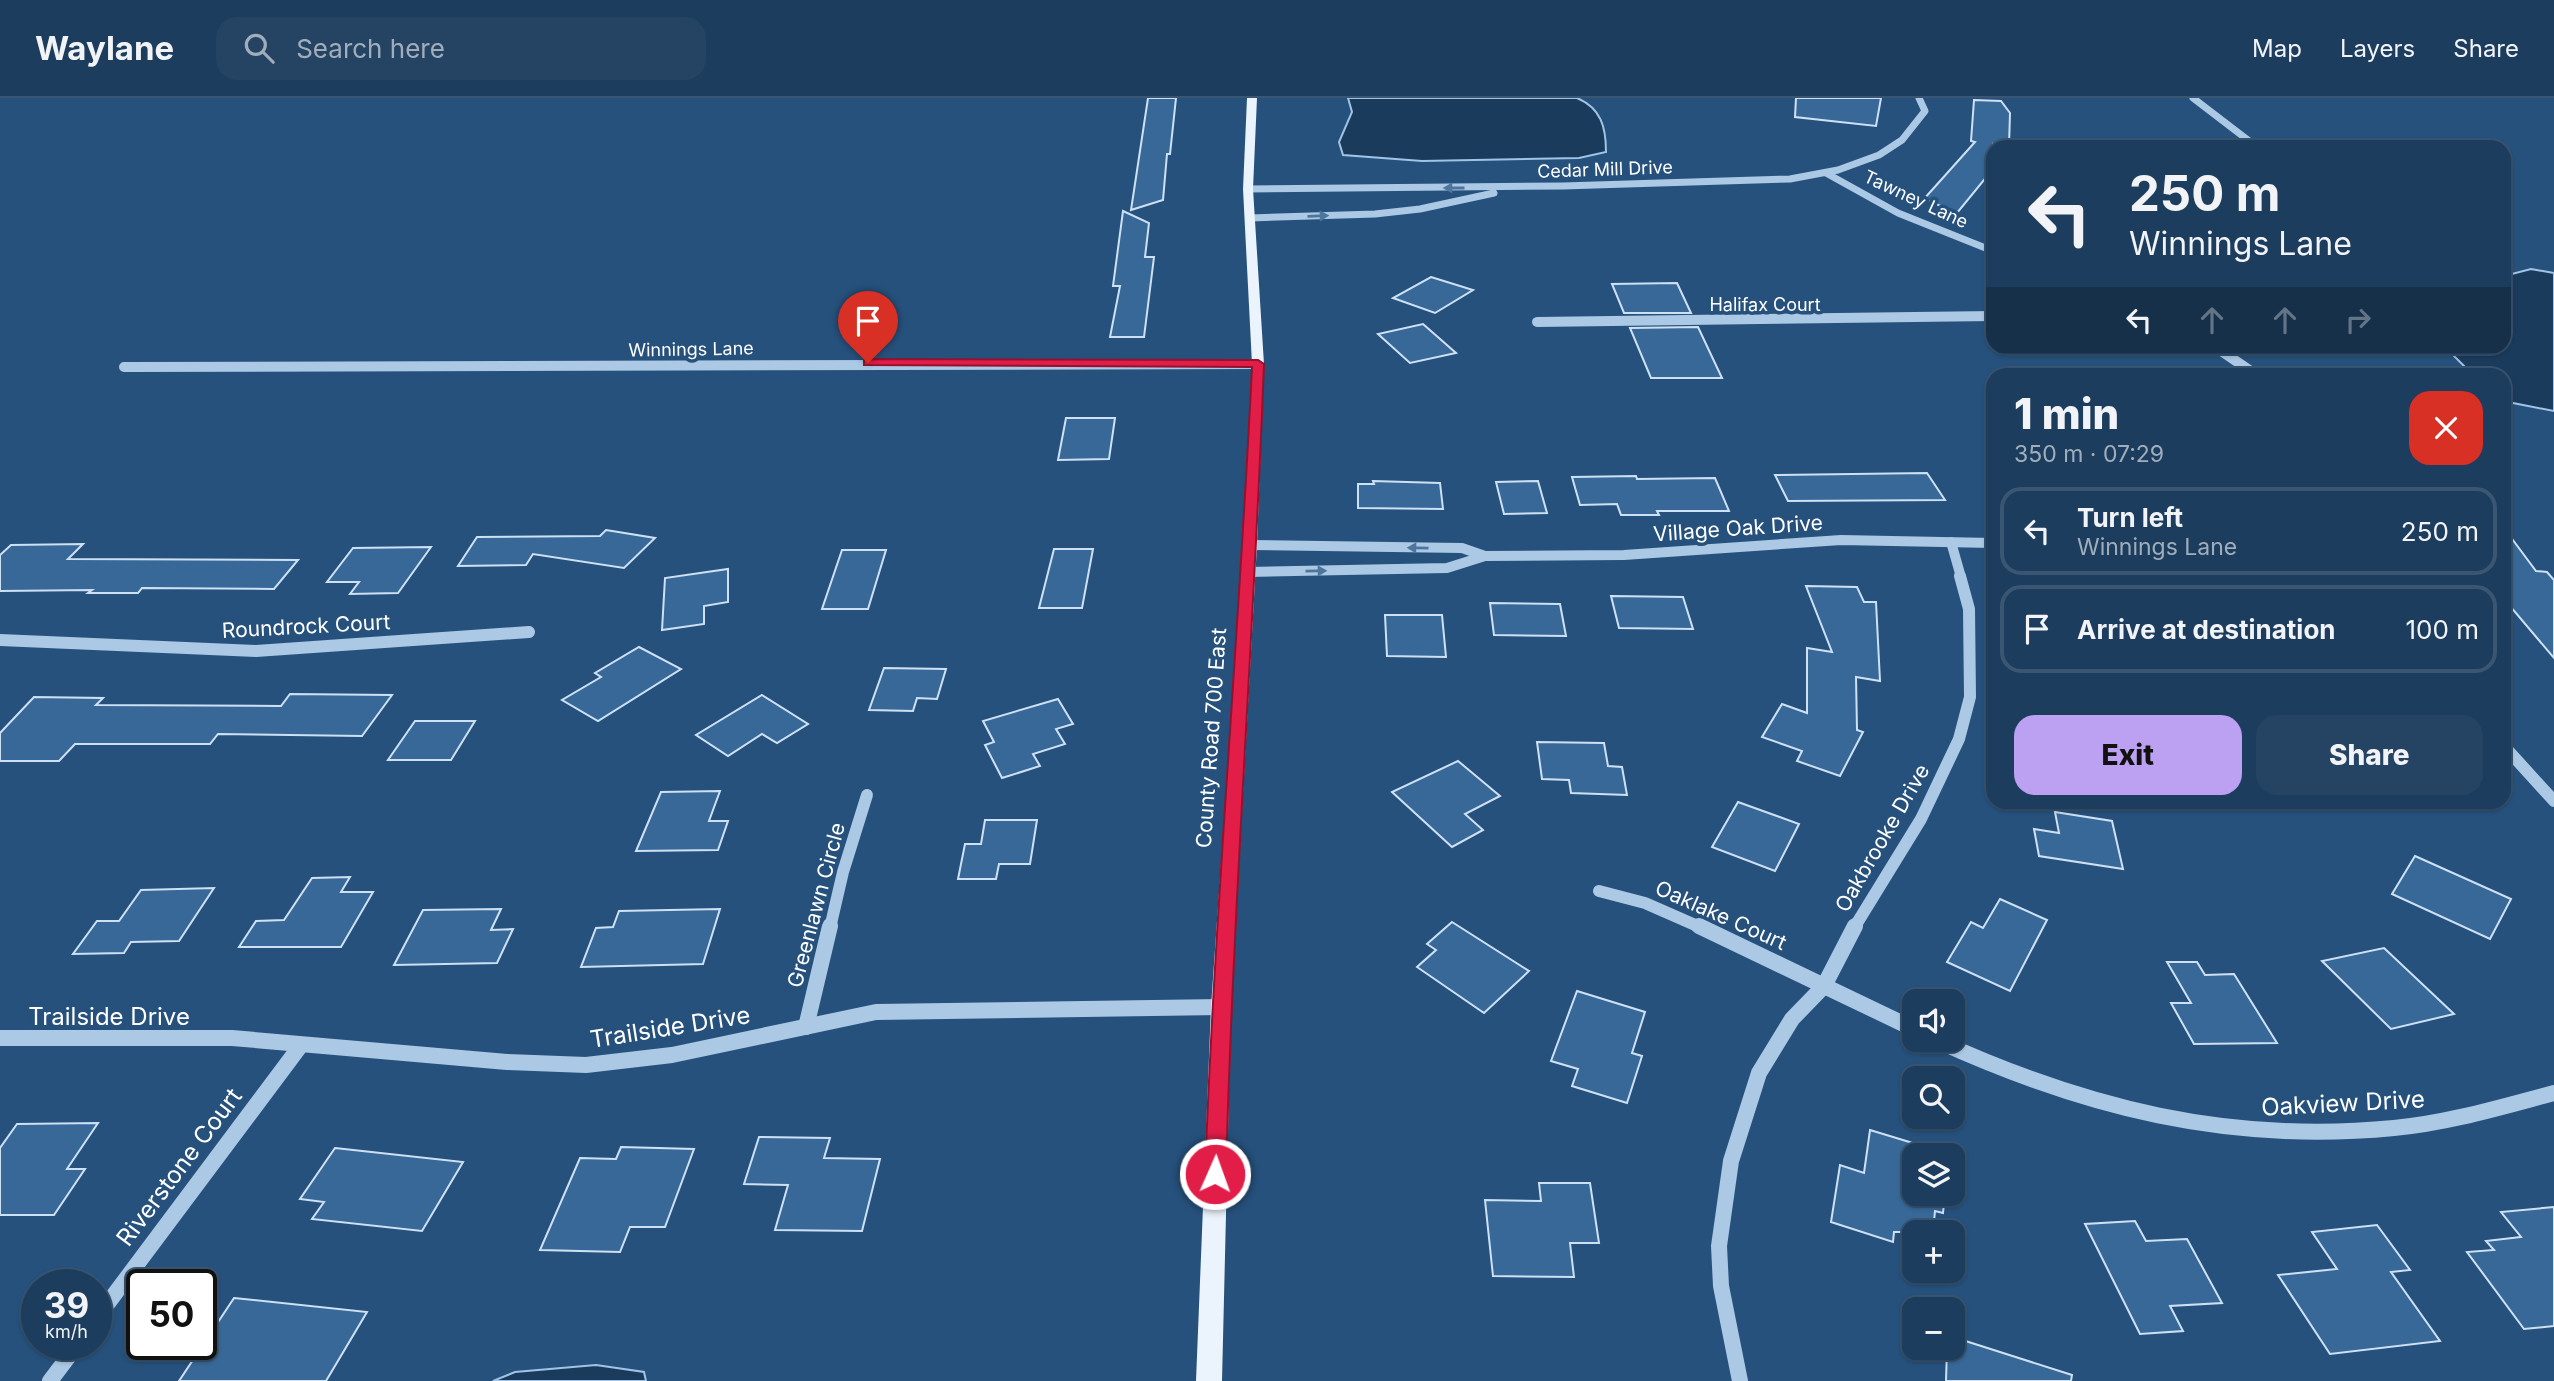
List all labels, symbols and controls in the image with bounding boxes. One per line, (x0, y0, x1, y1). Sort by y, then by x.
search box (216, 17, 706, 80)
text: Waylane (35, 28, 174, 68)
icon: search (240, 29, 278, 67)
text: Search here (296, 33, 445, 64)
text: Map (2252, 34, 2302, 63)
text: Layers (2340, 34, 2415, 63)
text: Share (2453, 34, 2519, 63)
street label: Cedar Mill Drive (1537, 156, 1673, 182)
text: 250 m (2129, 164, 2281, 223)
street label: Tawney Lane (1861, 166, 1971, 232)
icon: left (2014, 168, 2105, 259)
one-way arrow (1442, 182, 1464, 194)
one-way arrow (1307, 210, 1329, 221)
text: Winnings Lane (2129, 224, 2352, 263)
pin (838, 291, 898, 363)
street label: Halifax Court (1709, 294, 1821, 315)
icon: left (2120, 301, 2158, 339)
icon: ahead (2193, 301, 2231, 339)
icon: ahead (2266, 301, 2304, 339)
icon: right (2339, 301, 2377, 339)
icon: arrive (849, 302, 887, 340)
street label: Winnings Lane (628, 337, 754, 361)
text: 1 min (2014, 388, 2119, 439)
button: close (2409, 391, 2483, 465)
text: 350 m · 07:29 (2014, 440, 2164, 468)
text: Turn left (2077, 502, 2183, 533)
street label: Village Oak Drive (1652, 510, 1824, 546)
icon: left (2018, 512, 2056, 550)
text: 250 m (2401, 516, 2479, 547)
text: Winnings Lane (2077, 533, 2237, 561)
one-way arrow (1407, 542, 1429, 554)
one-way arrow (1306, 565, 1328, 577)
street label: Roundrock Court (221, 609, 391, 643)
icon: arrive (2018, 610, 2056, 648)
text: Arrive at destination (2077, 614, 2336, 645)
text: 100 m (2406, 614, 2479, 645)
street label: County Road 700 East (1191, 627, 1231, 849)
button: Exit (2014, 715, 2242, 795)
button: Share (2256, 715, 2483, 795)
street label: Oakbrooke Drive (1830, 760, 1934, 916)
street label: Greenlawn Circle (782, 820, 850, 990)
street label: Oaklake Court (1652, 875, 1791, 955)
map controls (1902, 989, 1965, 1360)
button: sound (1902, 989, 1965, 1052)
street label: Trailside Drive (588, 1000, 752, 1054)
street label: Trailside Drive (28, 1002, 190, 1031)
button: search (1902, 1066, 1965, 1129)
street label: Riverstone Court (110, 1082, 248, 1252)
street label: Oakview Drive (2260, 1084, 2426, 1122)
position arrow (1178, 1137, 1252, 1211)
button: layers (1902, 1143, 1965, 1206)
button: + (1902, 1220, 1965, 1283)
speed limit sign: 50 (126, 1269, 217, 1360)
text: 39 (44, 1284, 89, 1326)
button: − (1902, 1297, 1965, 1360)
text: km/h (45, 1321, 88, 1342)

